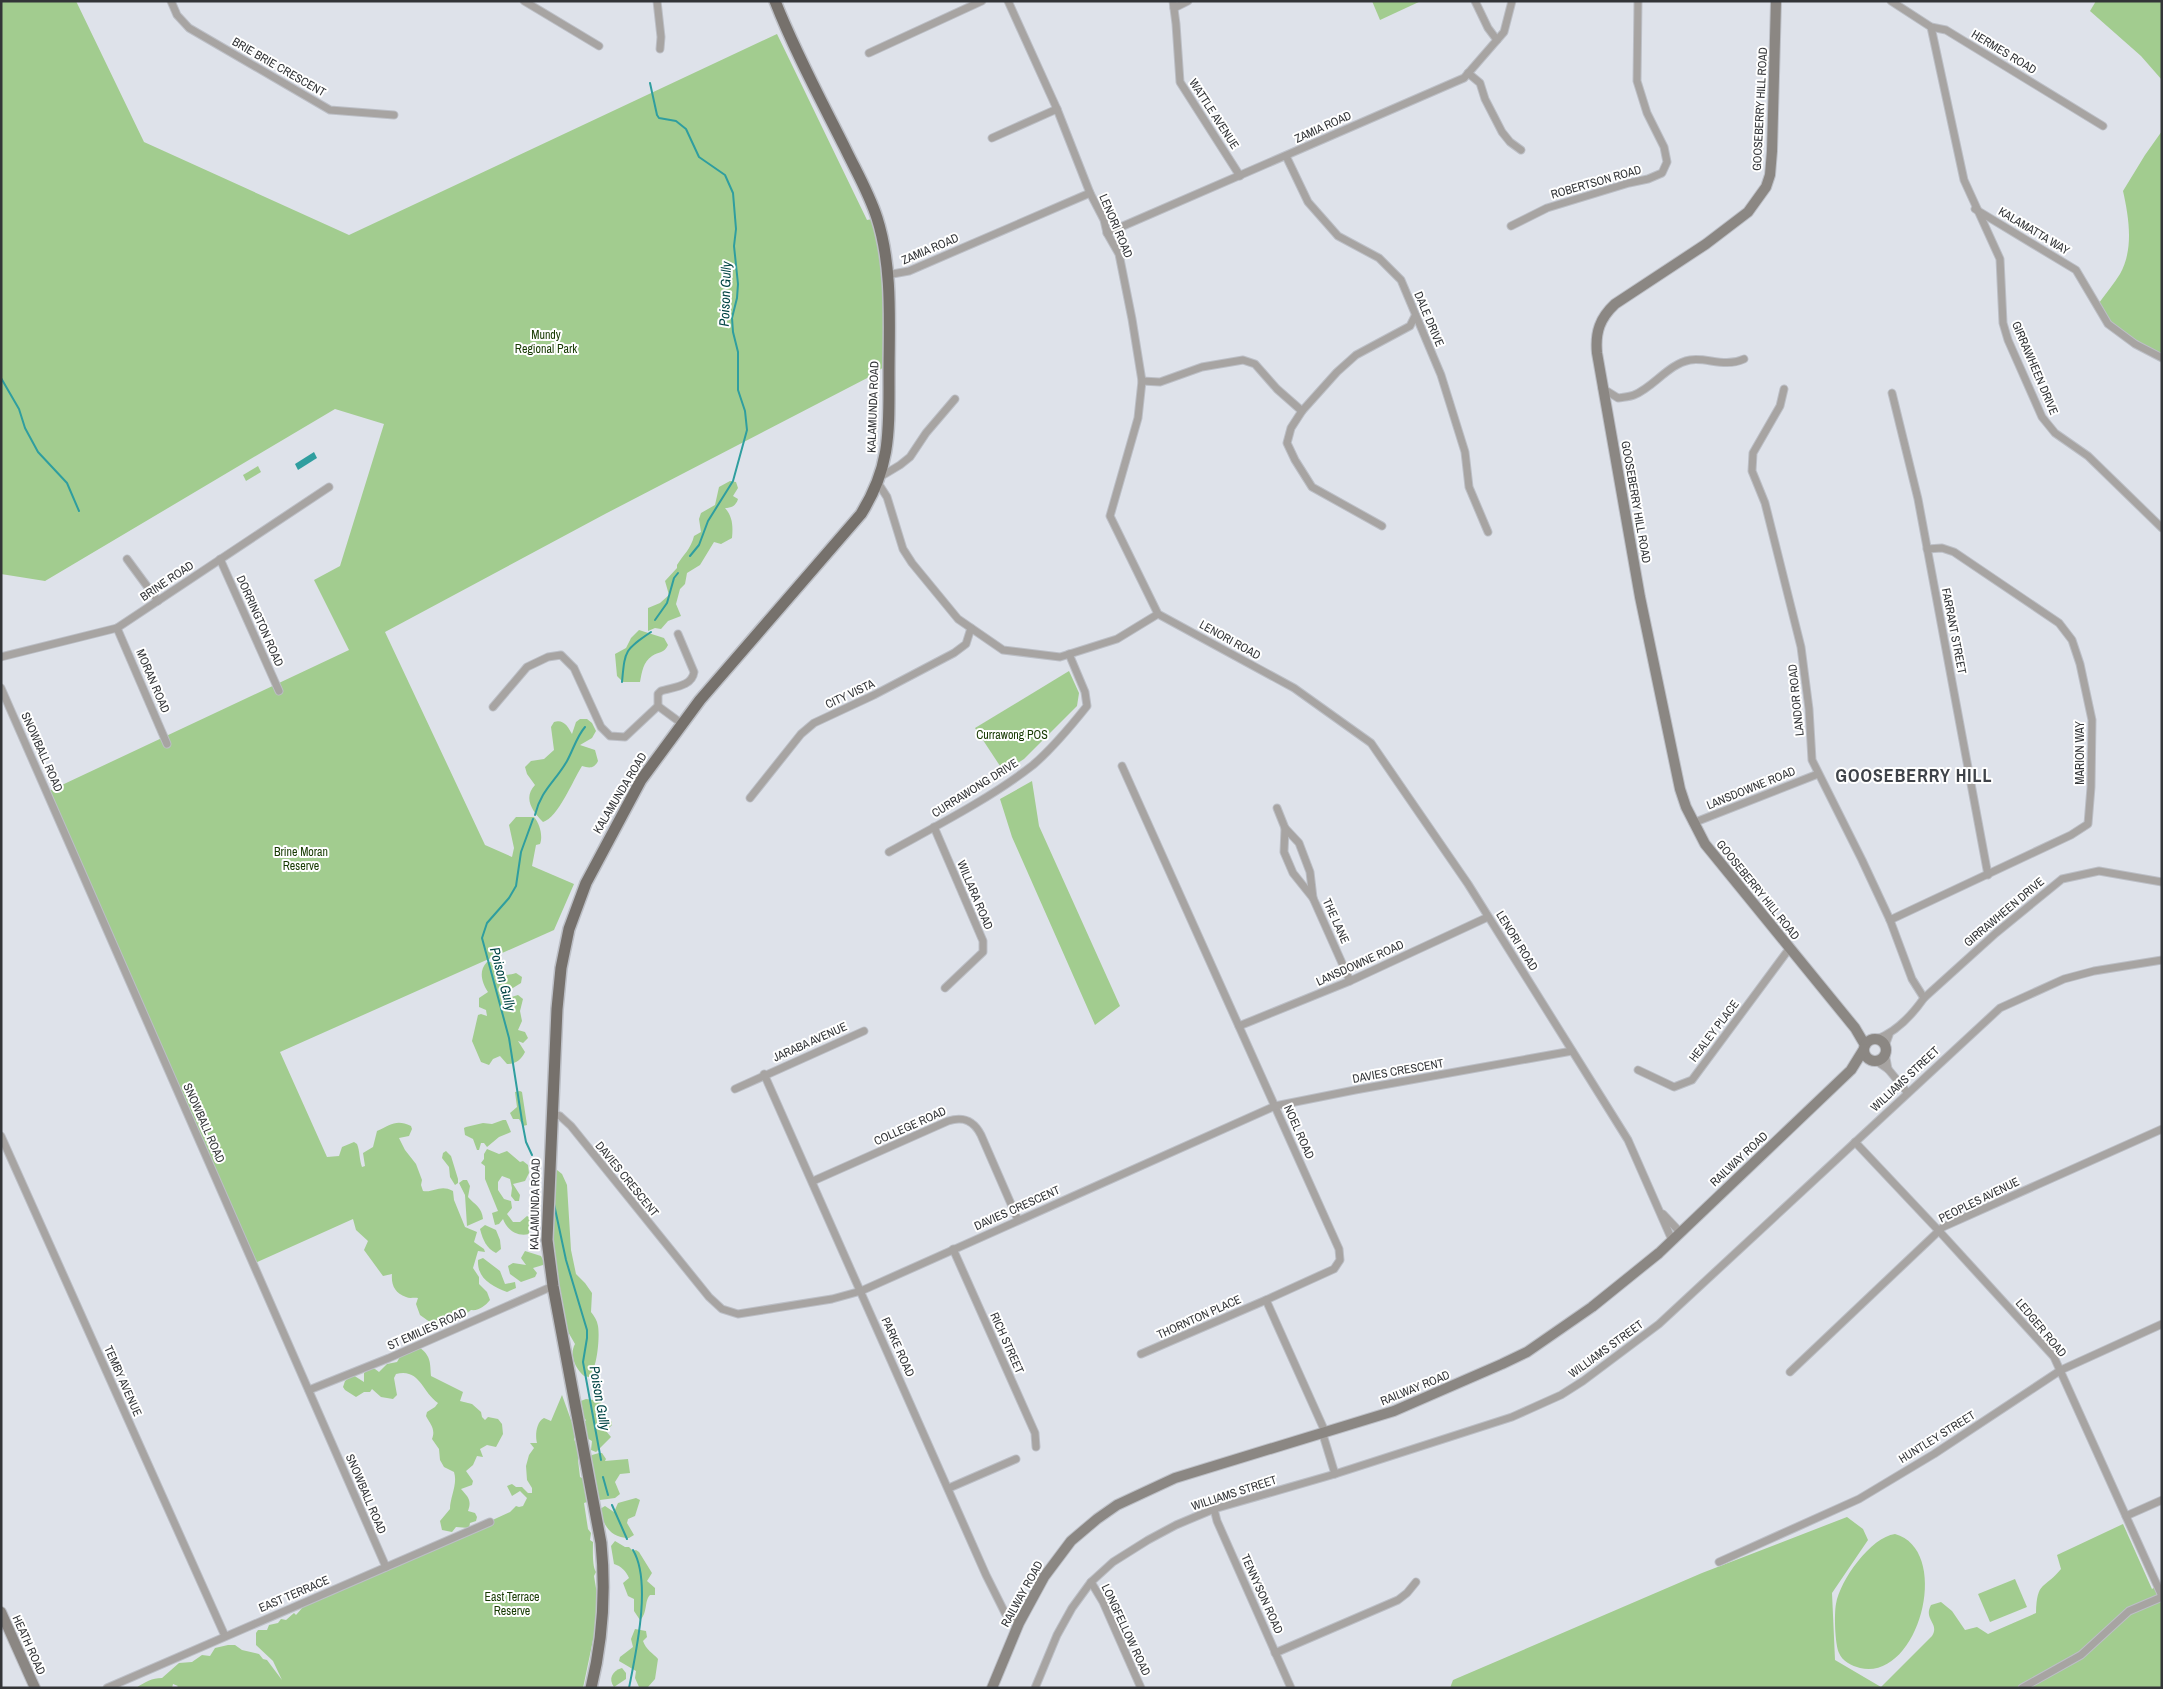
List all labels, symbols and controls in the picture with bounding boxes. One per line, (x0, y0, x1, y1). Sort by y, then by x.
street label: HERMES ROAD (1968, 26, 2040, 78)
street label: BRIE BRIE CRESCENT (229, 34, 329, 100)
street label: GOOSEBERRY HILL ROAD (1749, 47, 1771, 171)
street label: WATTLE AVENUE (1185, 76, 1243, 152)
street label: ZAMIA ROAD (1292, 107, 1354, 147)
street label: ROBERTSON ROAD (1549, 161, 1643, 203)
street label: LENORI ROAD (1095, 192, 1137, 260)
street label: KALAMATTA WAY (1995, 203, 2073, 259)
street label: ZAMIA ROAD (899, 230, 961, 268)
water label: Poison Gully (715, 260, 735, 327)
street label: DALE DRIVE (1410, 289, 1448, 349)
street label: GIRRAWHEEN DRIVE (2008, 319, 2062, 417)
park label: Mundy Regional Park (515, 327, 577, 357)
street label: KALAMUNDA ROAD (863, 361, 883, 453)
street label: GOOSEBERRY HILL ROAD (1617, 440, 1655, 564)
street label: BRINE ROAD (137, 557, 197, 605)
street label: DORRINGTON ROAD (233, 573, 287, 669)
street label: FARRANT STREET (1938, 587, 1970, 675)
street label: LENORI ROAD (1196, 617, 1264, 663)
street label: MORAN ROAD (132, 647, 174, 715)
street label: LANDOR ROAD (1784, 663, 1808, 737)
street label: CITY VISTA (823, 675, 878, 712)
street label: SNOWBALL ROAD (17, 710, 67, 794)
street label: MARION WAY (2072, 721, 2088, 785)
park label: Currawong POS (976, 727, 1048, 743)
street label: KALAMUNDA ROAD (589, 750, 651, 836)
street label: CURRAWONG DRIVE (929, 755, 1021, 821)
street label: LANSDOWNE ROAD (1704, 763, 1798, 813)
district label: GOOSEBERRY HILL (1836, 763, 1992, 788)
street label: GOOSEBERRY HILL ROAD (1713, 837, 1803, 943)
park label: Brine Moran Reserve (274, 844, 328, 874)
street label: WILLARA ROAD (953, 858, 997, 932)
street label: GIRRAWHEEN DRIVE (1960, 874, 2048, 950)
street label: THE LANE (1319, 896, 1353, 946)
street label: LENORI ROAD (1492, 908, 1542, 974)
street label: LANSDOWNE ROAD (1314, 936, 1406, 990)
water label: Poison Gully (486, 945, 520, 1014)
street label: HEALEY PLACE (1685, 997, 1743, 1065)
street label: JARABA AVENUE (770, 1018, 850, 1066)
street label: WILLIAMS STREET (1867, 1043, 1943, 1115)
street label: DAVIES CRESCENT (1351, 1055, 1445, 1087)
street label: SNOWBALL ROAD (179, 1081, 229, 1165)
street label: NOEL ROAD (1280, 1102, 1318, 1162)
street label: COLLEGE ROAD (871, 1103, 949, 1149)
street label: RAILWAY ROAD (1707, 1128, 1771, 1190)
street label: DAVIES CRESCENT (592, 1138, 662, 1220)
street label: KALAMUNDA ROAD (526, 1158, 544, 1250)
street label: PEOPLES AVENUE (1936, 1174, 2022, 1226)
street label: DAVIES CRESCENT (972, 1182, 1062, 1234)
street label: THORNTON PLACE (1154, 1291, 1244, 1343)
street label: LEDGER ROAD (2012, 1295, 2070, 1361)
street label: ST EMILIES ROAD (385, 1304, 469, 1354)
street label: RICH STREET (986, 1310, 1028, 1376)
street label: PARKE ROAD (878, 1315, 918, 1379)
street label: WILLIAMS STREET (1565, 1316, 1647, 1382)
street label: TEMBY AVENUE (100, 1343, 146, 1419)
water label: Poison Gully (585, 1364, 615, 1433)
street label: RAILWAY ROAD (1378, 1367, 1452, 1409)
street label: HUNTLEY STREET (1896, 1407, 1978, 1467)
street label: SNOWBALL ROAD (342, 1452, 390, 1536)
street label: WILLIAMS STREET (1189, 1472, 1279, 1514)
street label: TENNYSON ROAD (1237, 1552, 1287, 1636)
street label: RAILWAY ROAD (997, 1558, 1047, 1630)
street label: EAST TERRACE (256, 1572, 332, 1616)
street label: LONGFELLOW ROAD (1098, 1582, 1154, 1678)
park label: East Terrace Reserve (484, 1589, 540, 1619)
street label: HEATH ROAD (9, 1613, 49, 1677)

